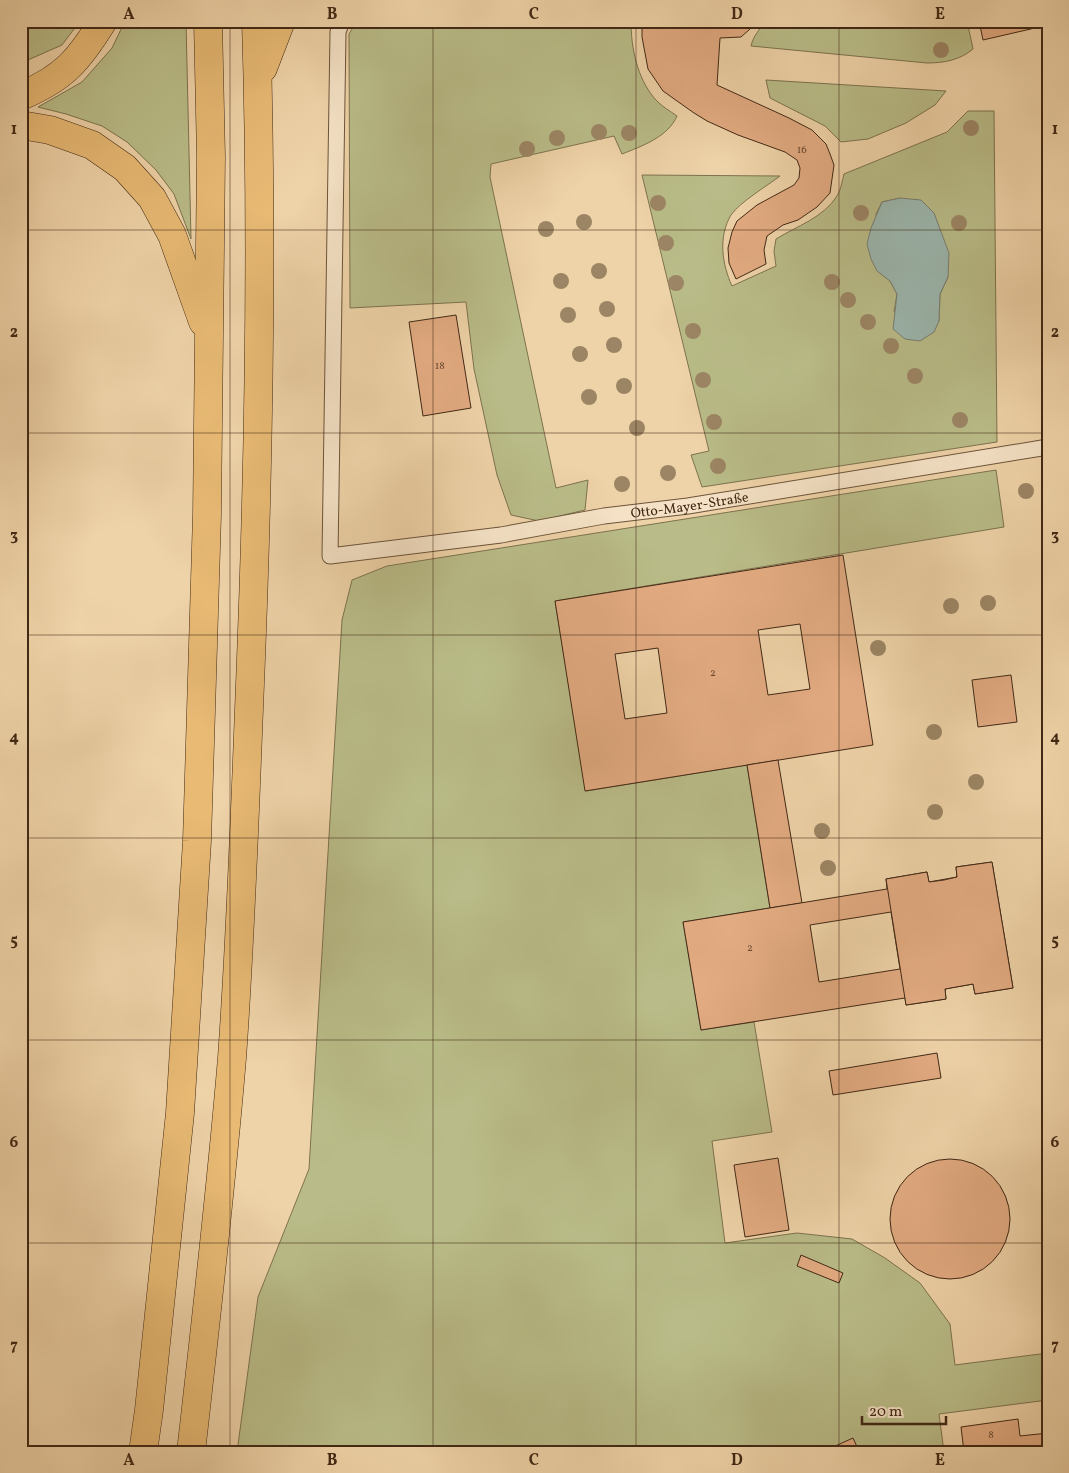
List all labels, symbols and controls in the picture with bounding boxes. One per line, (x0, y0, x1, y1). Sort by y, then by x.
text: A (123, 4, 135, 26)
text: B (327, 4, 338, 26)
text: C (529, 4, 539, 26)
text: D (731, 4, 743, 26)
text: E (935, 4, 945, 26)
text: 1 (11, 119, 17, 141)
text: 1 (1052, 119, 1058, 141)
house number: 16 (797, 143, 807, 158)
text: 2 (10, 322, 18, 344)
text: 2 (1051, 322, 1059, 344)
house number: 18 (435, 359, 445, 374)
street label: Otto-Mayer-Straße (630, 488, 750, 524)
text: 3 (10, 525, 18, 547)
text: 3 (1051, 525, 1059, 547)
house number: 2 (710, 666, 716, 681)
text: 4 (9, 727, 19, 749)
text: 4 (1050, 727, 1060, 749)
text: 5 (10, 930, 18, 952)
text: 5 (1051, 930, 1059, 952)
house number: 2 (747, 941, 753, 956)
text: 6 (10, 1132, 19, 1154)
text: 6 (1051, 1132, 1060, 1154)
text: 7 (10, 1335, 18, 1357)
text: 7 (1051, 1335, 1059, 1357)
scale bar (862, 1393, 945, 1425)
text: 20 m (869, 1402, 902, 1423)
house number: 8 (988, 1428, 994, 1443)
text: A (123, 1450, 135, 1472)
text: B (327, 1450, 338, 1472)
text: C (529, 1450, 539, 1472)
text: D (731, 1450, 743, 1472)
text: E (935, 1450, 945, 1472)

